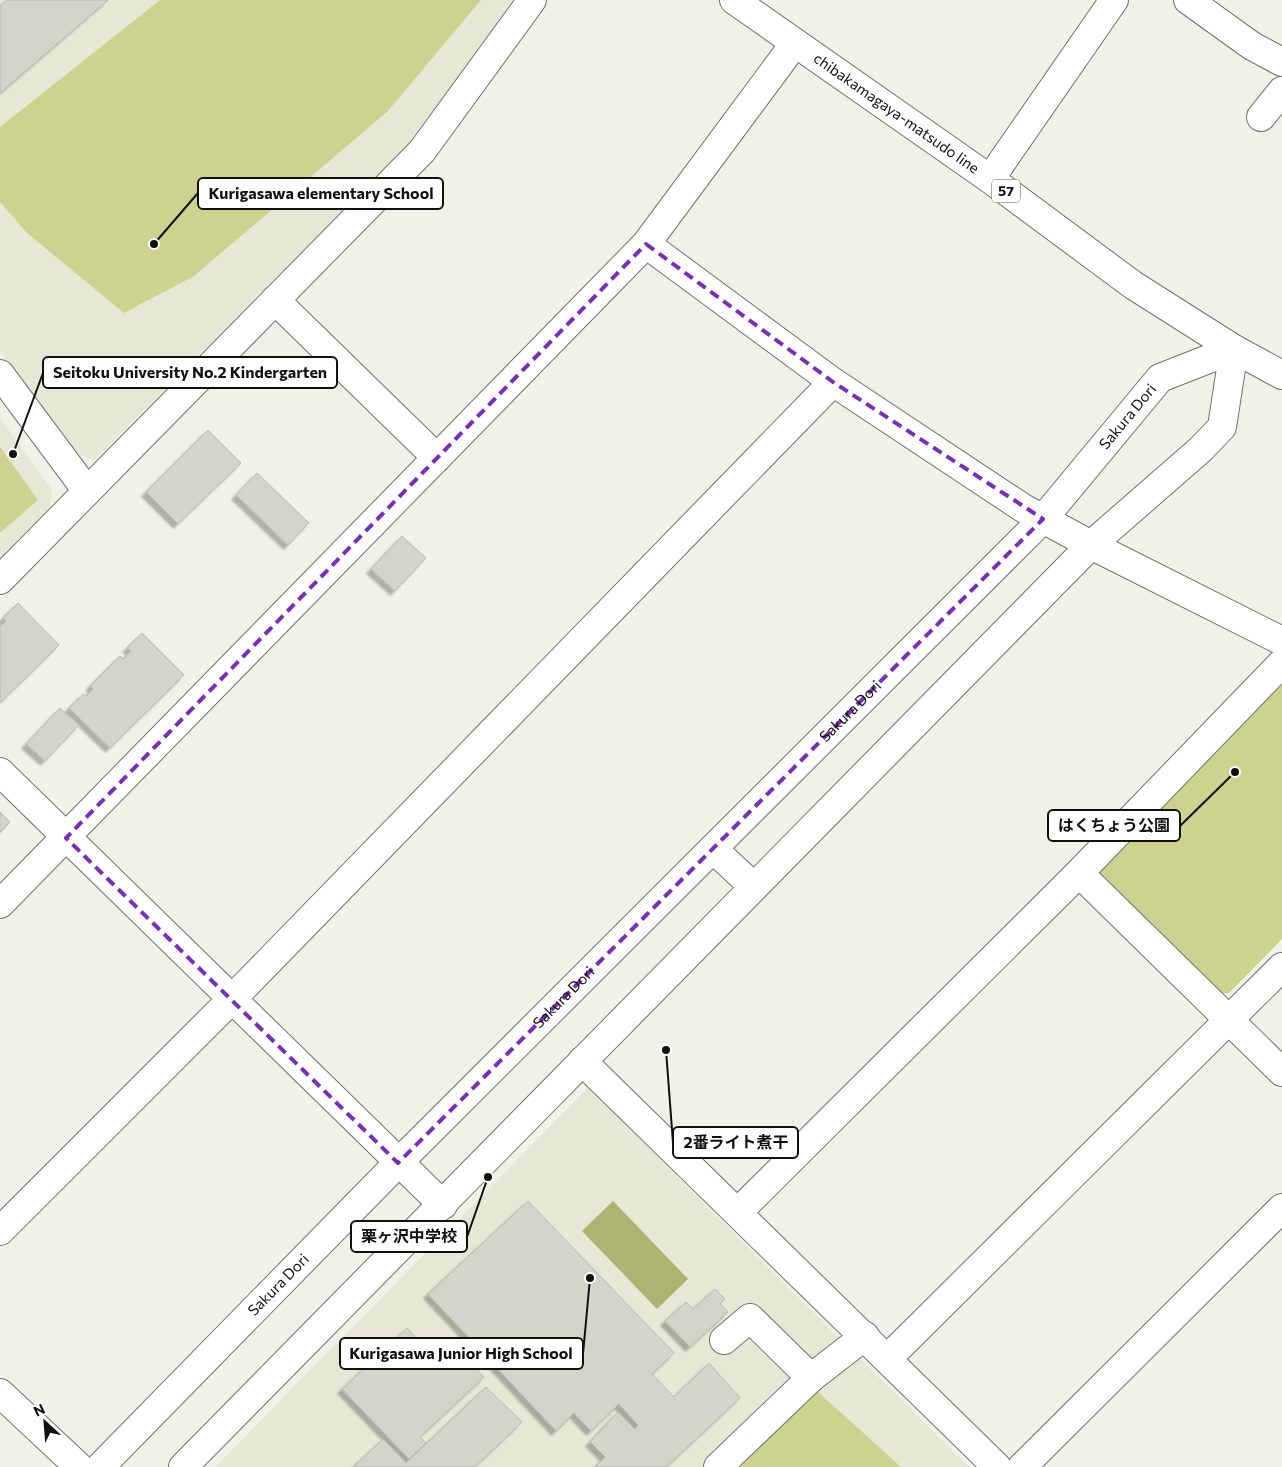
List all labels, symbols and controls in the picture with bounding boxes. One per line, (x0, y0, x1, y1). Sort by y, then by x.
street label: chibakamagaya-matsudo line (810, 48, 983, 177)
callout: Kurigasawa elementary School (198, 178, 443, 209)
road number: 57 (992, 180, 1020, 202)
text: Kurigasawa elementary School (208, 183, 434, 202)
callout: Seitoku University No.2 Kindergarten (43, 357, 337, 388)
text: Seitoku University No.2 Kindergarten (53, 362, 327, 381)
street label: Sakura Dori (1095, 380, 1159, 453)
street label: Sakura Dori (815, 676, 884, 745)
callout: はくちょう公園 (1048, 810, 1180, 841)
text: はくちょう公園 (1058, 815, 1170, 834)
street label: Sakura Dori (529, 962, 598, 1031)
callout: 2番ライト煮干 (673, 1127, 798, 1158)
text: 2番ライト煮干 (683, 1132, 789, 1151)
callout: 栗ヶ沢中学校 (351, 1221, 467, 1252)
text: 栗ヶ沢中学校 (361, 1226, 457, 1245)
street label: Sakura Dori (243, 1249, 312, 1319)
callout: Kurigasawa Junior High School (340, 1338, 583, 1369)
text: Kurigasawa Junior High School (349, 1343, 573, 1362)
north arrow (20, 1397, 70, 1447)
text: N (31, 1400, 48, 1420)

